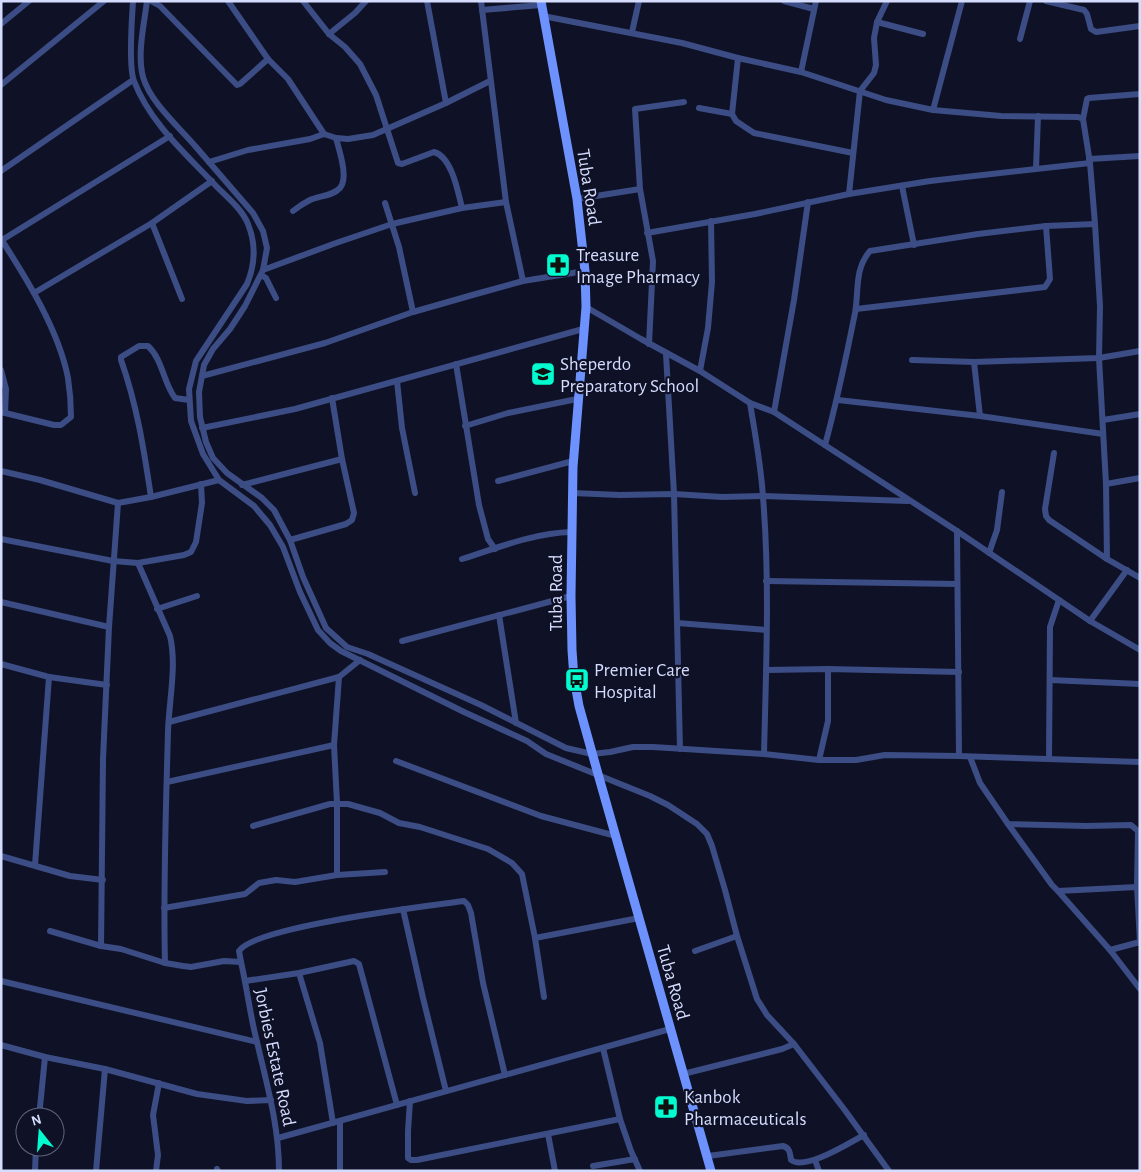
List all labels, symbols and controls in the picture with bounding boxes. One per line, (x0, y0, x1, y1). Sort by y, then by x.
street label: Tuba Road (573, 148, 604, 227)
place label: Treasure Image Pharmacy (576, 246, 700, 287)
pharmacy icon: Treasure Image Pharmacy (545, 252, 571, 278)
place label: Sheperdo Preparatory School (560, 355, 699, 396)
school or university icon: Sheperdo Preparatory School (530, 361, 556, 387)
street label: Tuba Road (547, 554, 566, 632)
place label: Premier Care Hospital (594, 661, 690, 702)
bus stop icon: Premier Care Hospital (564, 667, 590, 693)
street label: Tuba Road (653, 943, 692, 1022)
street label: Jorbies Estate Road (251, 987, 298, 1128)
place label: Kanbok Pharmaceuticals (684, 1088, 807, 1129)
pharmacy icon: Kanbok Pharmaceuticals (653, 1094, 679, 1120)
north arrow (15, 1107, 65, 1157)
text: N (30, 1112, 43, 1129)

